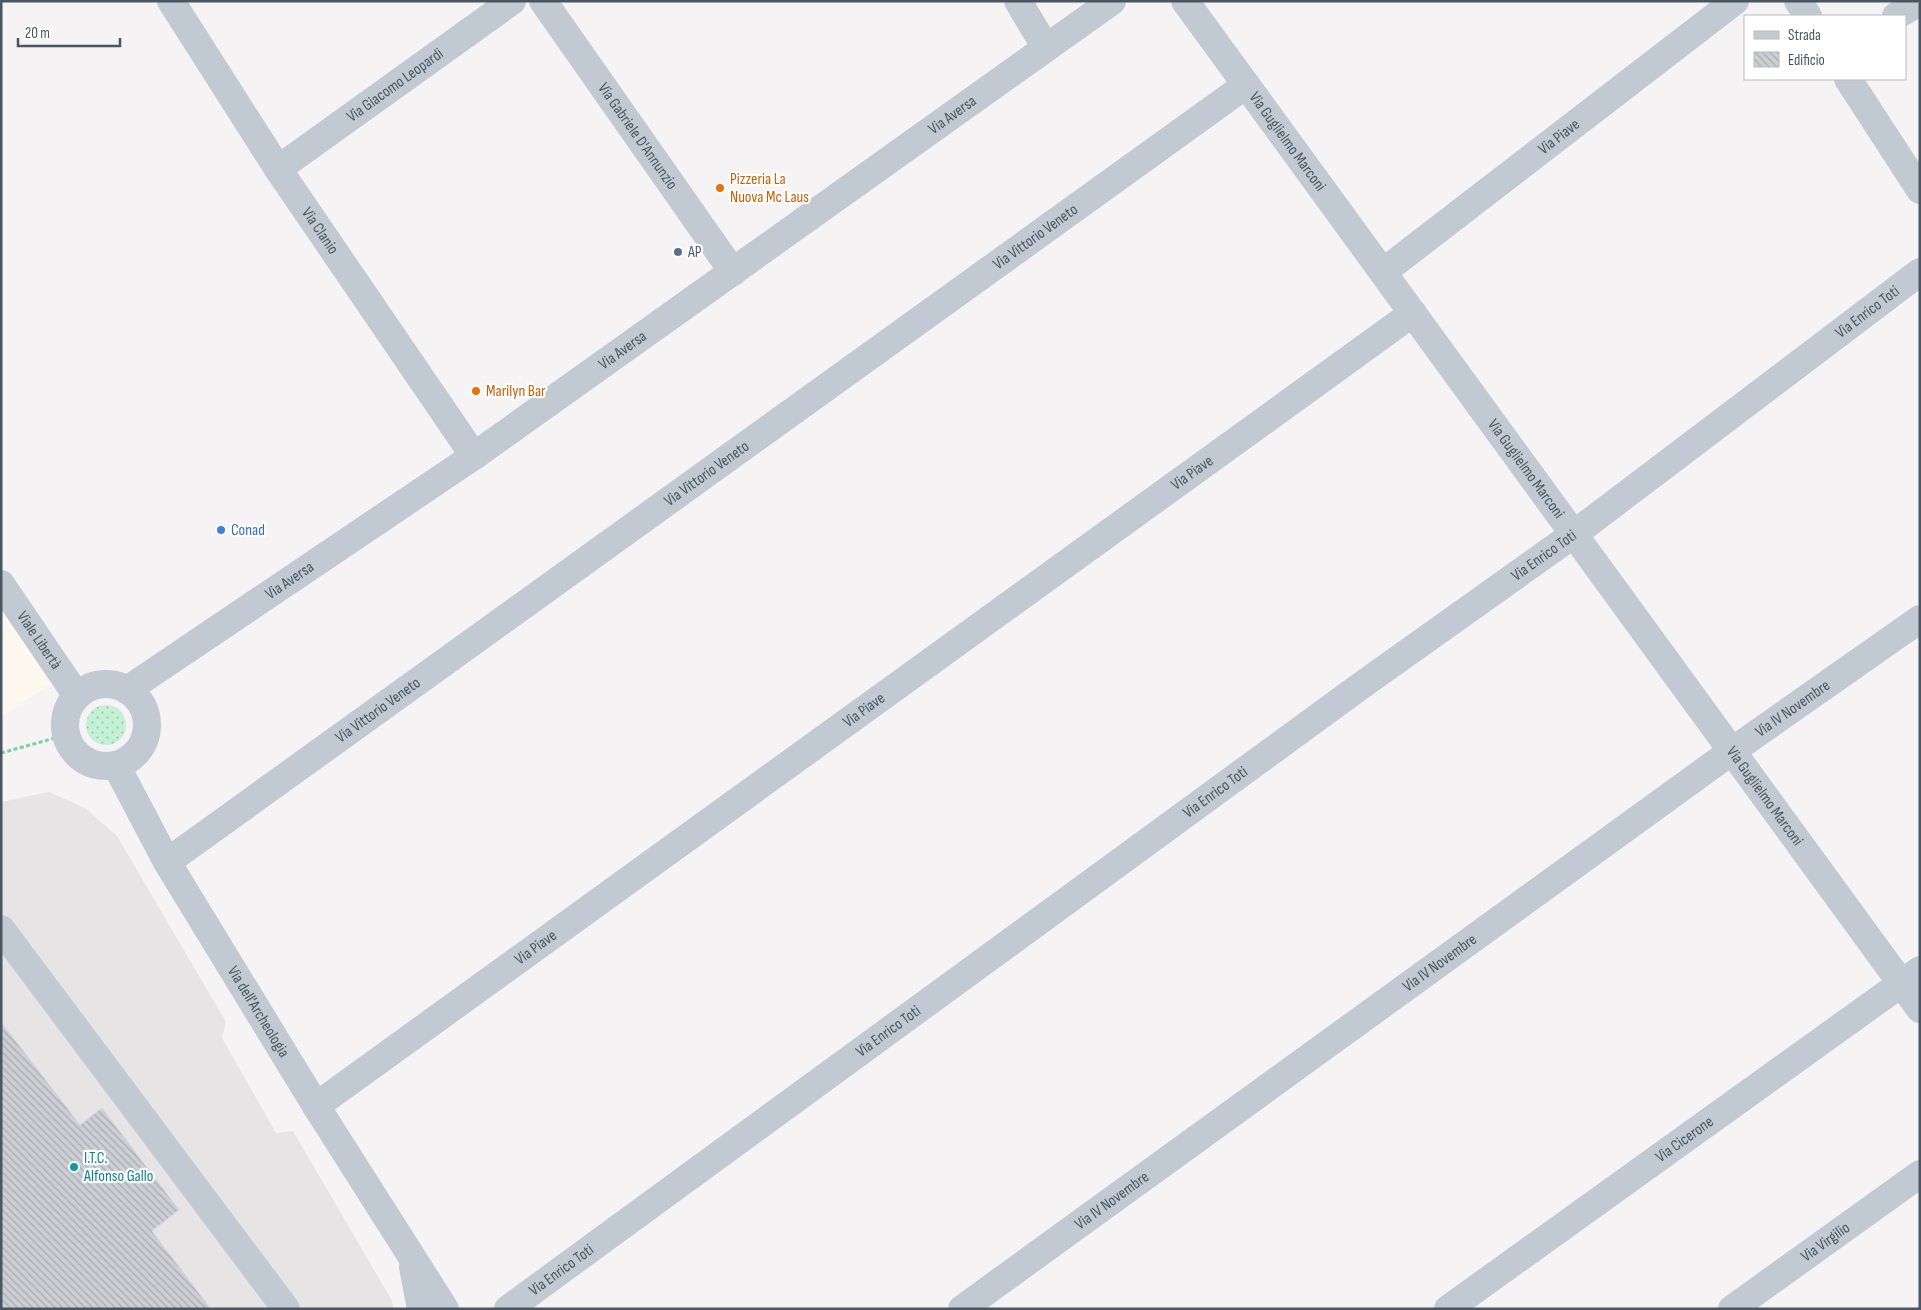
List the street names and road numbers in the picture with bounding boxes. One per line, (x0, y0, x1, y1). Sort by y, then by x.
street label: Via Giacomo Leopardi (343, 44, 447, 126)
street label: Via Gabriele D'Annunzio (594, 79, 682, 193)
street label: Via Guglielmo Marconi (1245, 88, 1330, 195)
street label: Via Aversa (925, 91, 980, 138)
street label: Via Piave (1534, 115, 1583, 159)
street label: Via Vittorio Veneto (989, 200, 1081, 274)
street label: Via Clanio (298, 204, 343, 258)
street label: Via Enrico Toti (1832, 281, 1903, 342)
street label: Via Aversa (595, 327, 650, 374)
street label: Via Guglielmo Marconi (1484, 416, 1569, 522)
street label: Via Vittorio Veneto (661, 436, 753, 510)
street label: Via Piave (1167, 451, 1217, 494)
street label: Via Enrico Toti (1508, 526, 1580, 585)
street label: Via Aversa (262, 557, 317, 603)
street label: Viale Libertà (13, 608, 66, 673)
street label: Via Vittorio Veneto (332, 673, 424, 747)
street label: Via IV Novembre (1752, 676, 1834, 741)
street label: Via Piave (839, 688, 889, 732)
street label: Via Guglielmo Marconi (1722, 743, 1807, 849)
street label: Via Enrico Toti (1179, 762, 1251, 822)
street label: Via Piave (511, 926, 560, 969)
street label: Via IV Novembre (1399, 930, 1480, 996)
street label: Via dell'Archeologia (223, 963, 293, 1061)
street label: Via Enrico Toti (852, 1001, 924, 1061)
street label: Via Cicerone (1652, 1112, 1717, 1166)
street label: Via IV Novembre (1071, 1167, 1153, 1234)
street label: Via Virgilio (1797, 1218, 1854, 1266)
street label: Via Enrico Toti (525, 1240, 597, 1300)

